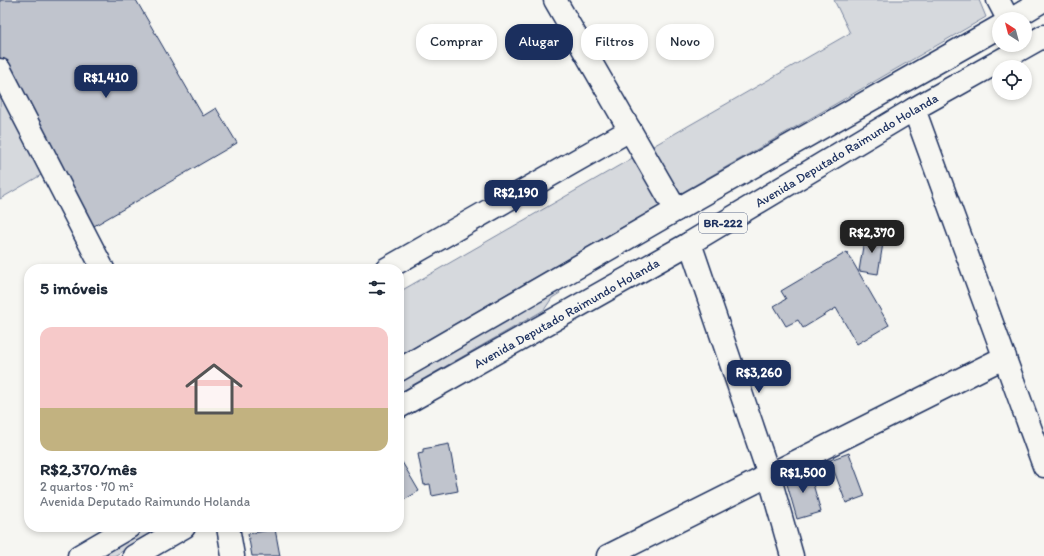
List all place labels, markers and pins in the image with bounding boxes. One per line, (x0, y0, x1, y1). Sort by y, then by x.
pin: R$1,410 (69, 65, 143, 99)
pin: R$2,190 (479, 180, 553, 214)
pin: R$2,370 (835, 220, 909, 254)
pin: R$3,260 (722, 360, 796, 394)
pin: R$1,500 (766, 460, 840, 494)

